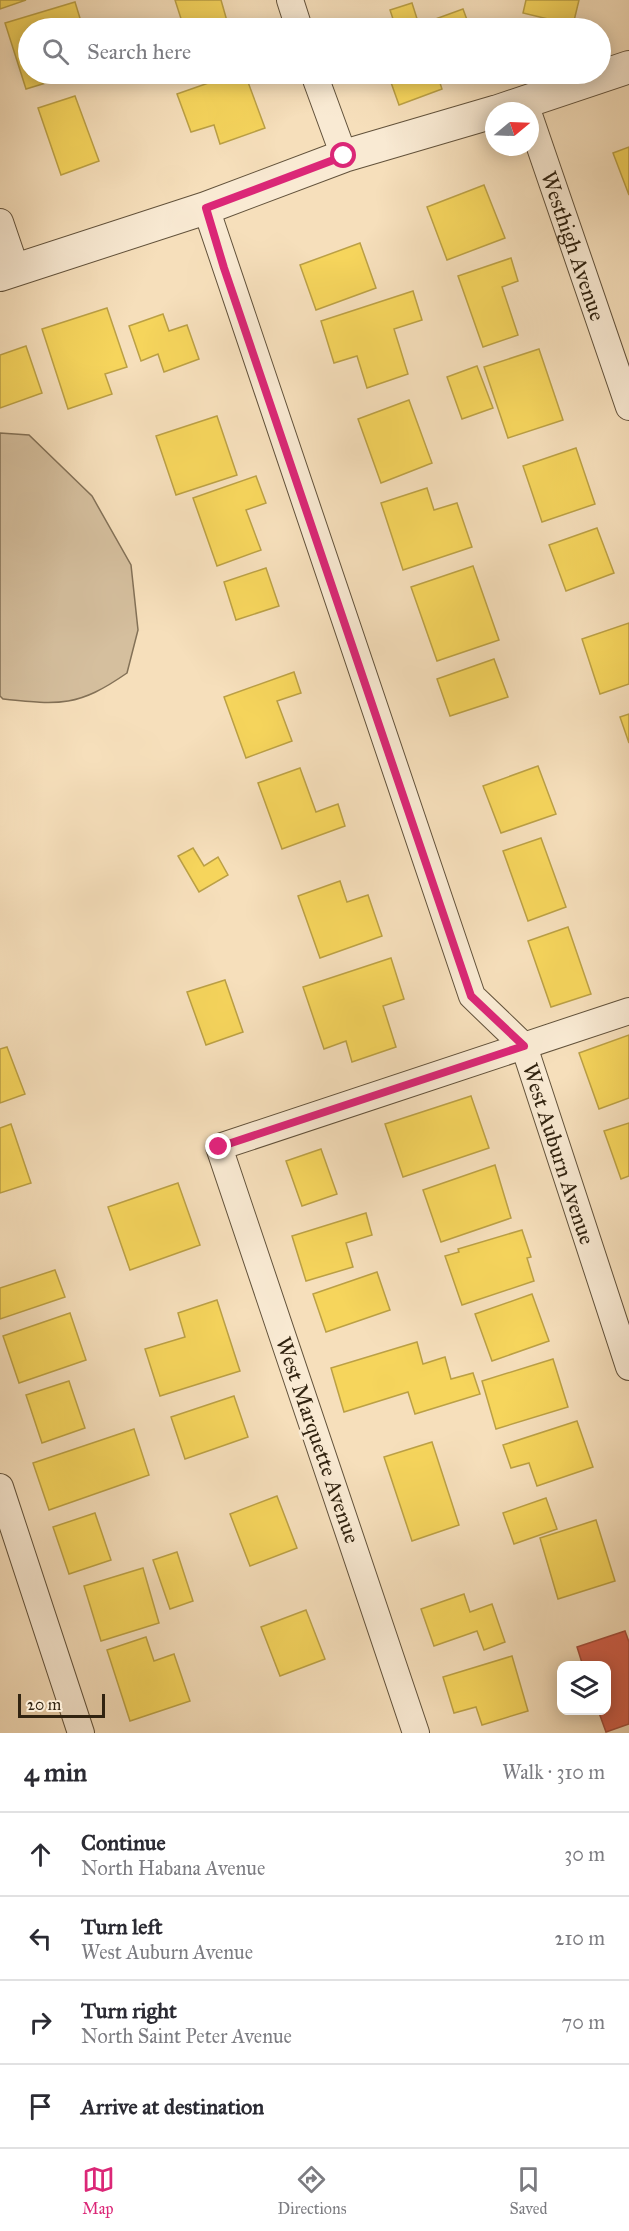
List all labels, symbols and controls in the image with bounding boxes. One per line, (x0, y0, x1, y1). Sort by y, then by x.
search box (18, 18, 611, 84)
icon: search (39, 35, 72, 68)
text: Search here (87, 38, 191, 65)
north arrow (485, 102, 539, 156)
route start (330, 142, 356, 168)
street label: Westhigh Avenue (536, 167, 612, 324)
street label: West Auburn Avenue (517, 1059, 601, 1248)
route end (205, 1133, 231, 1159)
street label: West Marquette Avenue (270, 1333, 366, 1547)
map controls (557, 1661, 611, 1715)
button: layers (557, 1661, 611, 1715)
scale bar (18, 1691, 105, 1718)
text: 20 m (27, 1695, 61, 1714)
text: 4 min (24, 1756, 87, 1788)
text: Walk · 310 m (502, 1760, 605, 1784)
text: Continue (81, 1829, 166, 1856)
icon: ahead (24, 1838, 57, 1871)
text: 30 m (564, 1842, 605, 1866)
text: North Habana Avenue (81, 1856, 265, 1880)
text: Turn left (81, 1913, 163, 1940)
icon: left (24, 1922, 57, 1955)
text: 210 m (555, 1926, 605, 1950)
text: West Auburn Avenue (81, 1940, 253, 1964)
text: Turn right (81, 1997, 177, 2024)
icon: right (24, 2006, 57, 2039)
text: 70 m (562, 2010, 605, 2034)
text: North Saint Peter Avenue (81, 2024, 292, 2048)
icon: arrive (24, 2090, 57, 2123)
text: Arrive at destination (81, 2093, 264, 2120)
tab: Map (82, 2163, 115, 2218)
tab: Directions (278, 2163, 346, 2218)
tab: Saved (509, 2163, 547, 2218)

